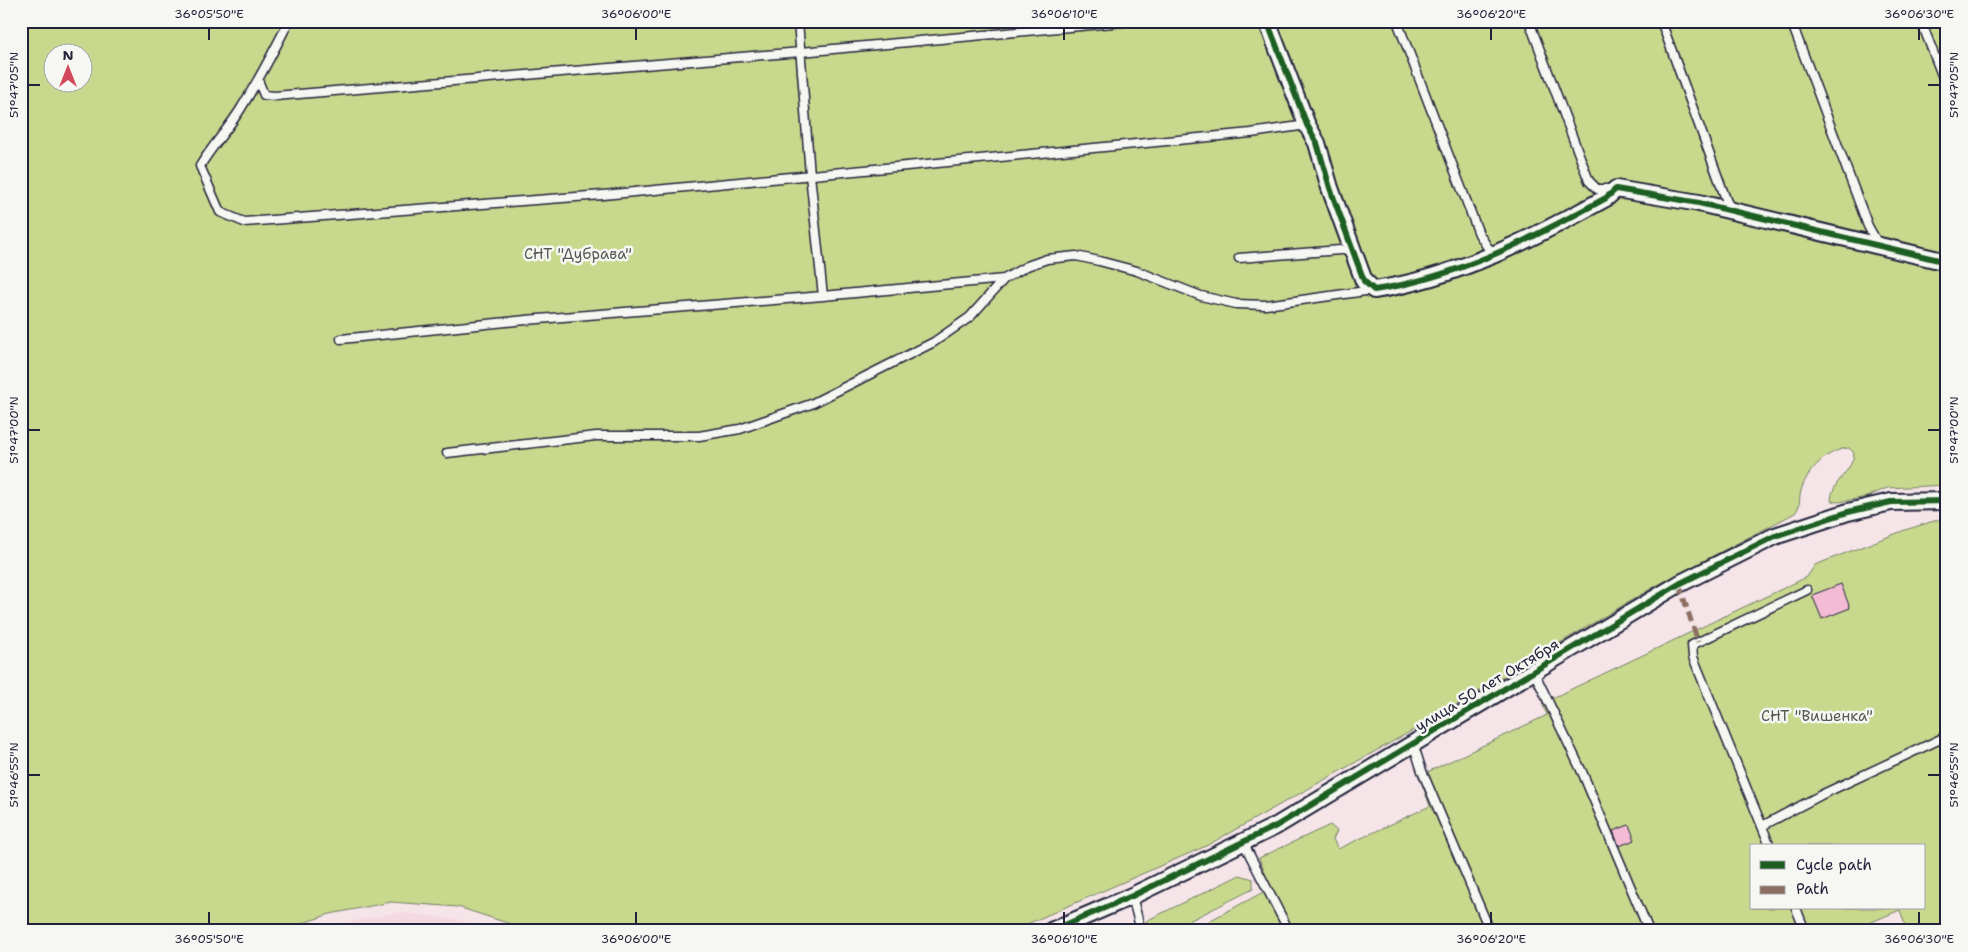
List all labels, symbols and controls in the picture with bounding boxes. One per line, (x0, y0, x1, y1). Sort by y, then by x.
text: 36°05'50"E (174, 6, 244, 22)
text: 36°06'00"E (601, 6, 671, 22)
text: 36°06'10"E (1030, 6, 1098, 22)
text: 36°06'20"E (1456, 6, 1526, 22)
text: 36°06'30"E (1884, 6, 1954, 22)
north arrow (42, 42, 92, 92)
text: N (62, 46, 74, 64)
text: 51°47'05"N (6, 52, 22, 118)
text: 51°47'05"N (1946, 52, 1962, 118)
park label: СНТ "Дубрава" (524, 244, 632, 264)
text: 51°47'00"N (6, 396, 22, 464)
text: 51°47'00"N (1946, 396, 1962, 464)
street label: улица 50 лет Октября (1411, 634, 1563, 736)
park label: СНТ "Вишенка" (1761, 706, 1873, 726)
text: 51°46'55"N (6, 742, 22, 808)
text: 51°46'55"N (1946, 742, 1962, 808)
legend (1750, 844, 1926, 910)
text: Cycle path (1796, 855, 1872, 875)
text: Path (1796, 879, 1829, 899)
text: 36°05'50"E (174, 931, 244, 947)
text: 36°06'00"E (601, 931, 671, 947)
text: 36°06'10"E (1030, 931, 1098, 947)
text: 36°06'20"E (1456, 931, 1526, 947)
text: 36°06'30"E (1884, 931, 1954, 947)

